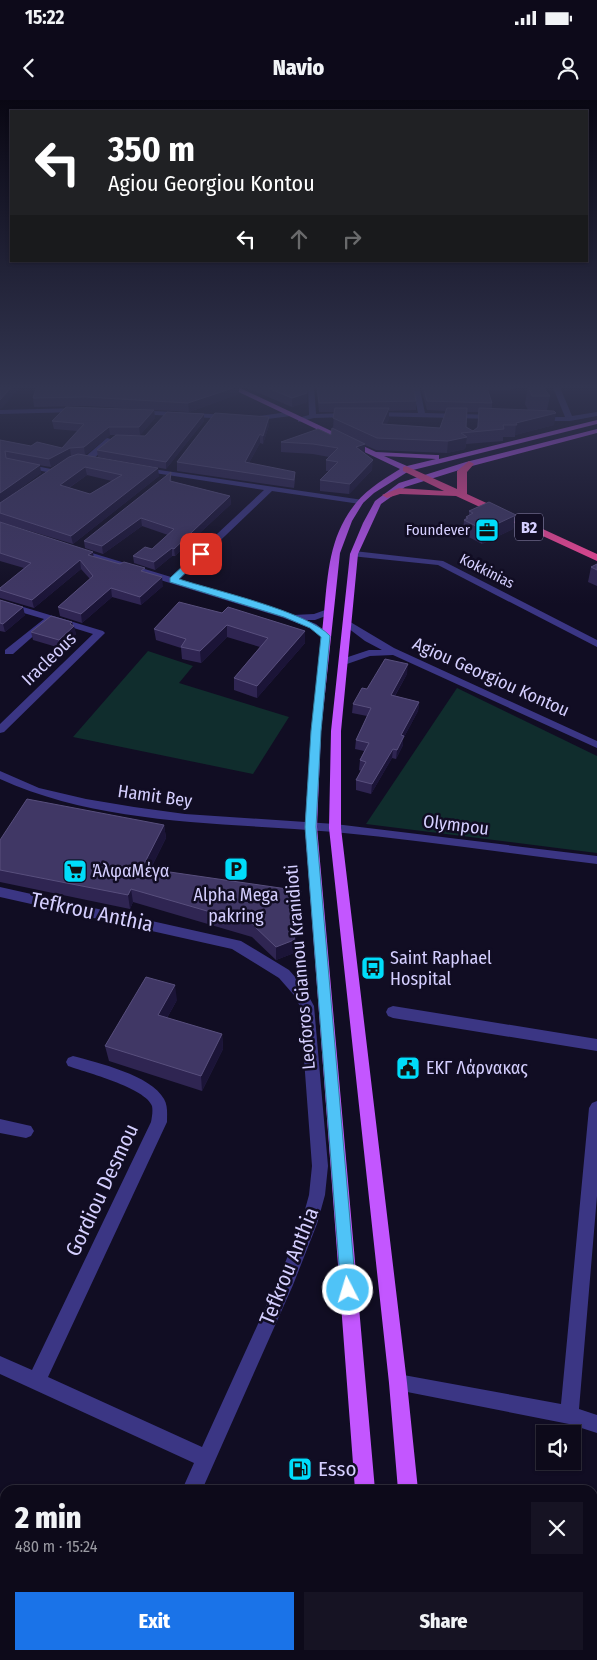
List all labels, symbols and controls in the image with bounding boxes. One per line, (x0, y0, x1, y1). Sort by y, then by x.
text: 15:22 (25, 6, 64, 29)
icon: back (15, 54, 43, 82)
text: Navio (273, 54, 324, 81)
icon: person (554, 54, 582, 82)
text: 350 m (108, 128, 195, 170)
icon: left (25, 130, 90, 195)
text: Agiou Georgiou Kontou (108, 170, 315, 197)
icon: left (232, 225, 260, 253)
icon: ahead (285, 225, 313, 253)
icon: right (338, 225, 366, 253)
road number: B2 (515, 514, 543, 541)
office icon: Foundever (474, 517, 500, 543)
place label: Foundever (406, 521, 471, 539)
pin (180, 533, 222, 575)
icon: arrive (187, 540, 215, 568)
street label: Kokkinias (457, 550, 517, 592)
street label: Iracleous (17, 628, 81, 690)
street label: Agiou Georgiou Kontou (409, 633, 573, 721)
street label: Hamit Bey (116, 780, 194, 812)
street label: Olympou (422, 810, 490, 840)
parking icon: Alpha Mega pakring (223, 856, 249, 882)
supermarket icon: ΆλφαΜέγα (62, 858, 88, 884)
place label: ΆλφαΜέγα (92, 860, 170, 882)
street label: Leoforos Giannou Kranidioti (280, 864, 320, 1070)
place label: Alpha Mega pakring (194, 884, 279, 927)
street label: Tefkrou Anthia (28, 886, 156, 938)
place label: Saint Raphael Hospital (390, 947, 492, 990)
bus stop icon: Saint Raphael Hospital (360, 955, 386, 981)
public building icon: ΕΚΓ Λάρνακας (395, 1055, 421, 1081)
place label: ΕΚΓ Λάρνακας (426, 1057, 528, 1079)
street label: Gordiou Desmou (60, 1120, 144, 1260)
street label: Tefkrou Anthia (254, 1203, 324, 1329)
position arrow (321, 1263, 373, 1315)
map controls (536, 1425, 581, 1470)
button: sound (536, 1425, 581, 1470)
fuel station icon: Esso (287, 1456, 313, 1482)
place label: Esso (318, 1456, 357, 1482)
text: 2 min (15, 1500, 81, 1536)
button: close (531, 1502, 583, 1554)
text: 480 m · 15:24 (15, 1537, 98, 1556)
button: Exit (15, 1592, 294, 1650)
button: Share (304, 1592, 583, 1650)

